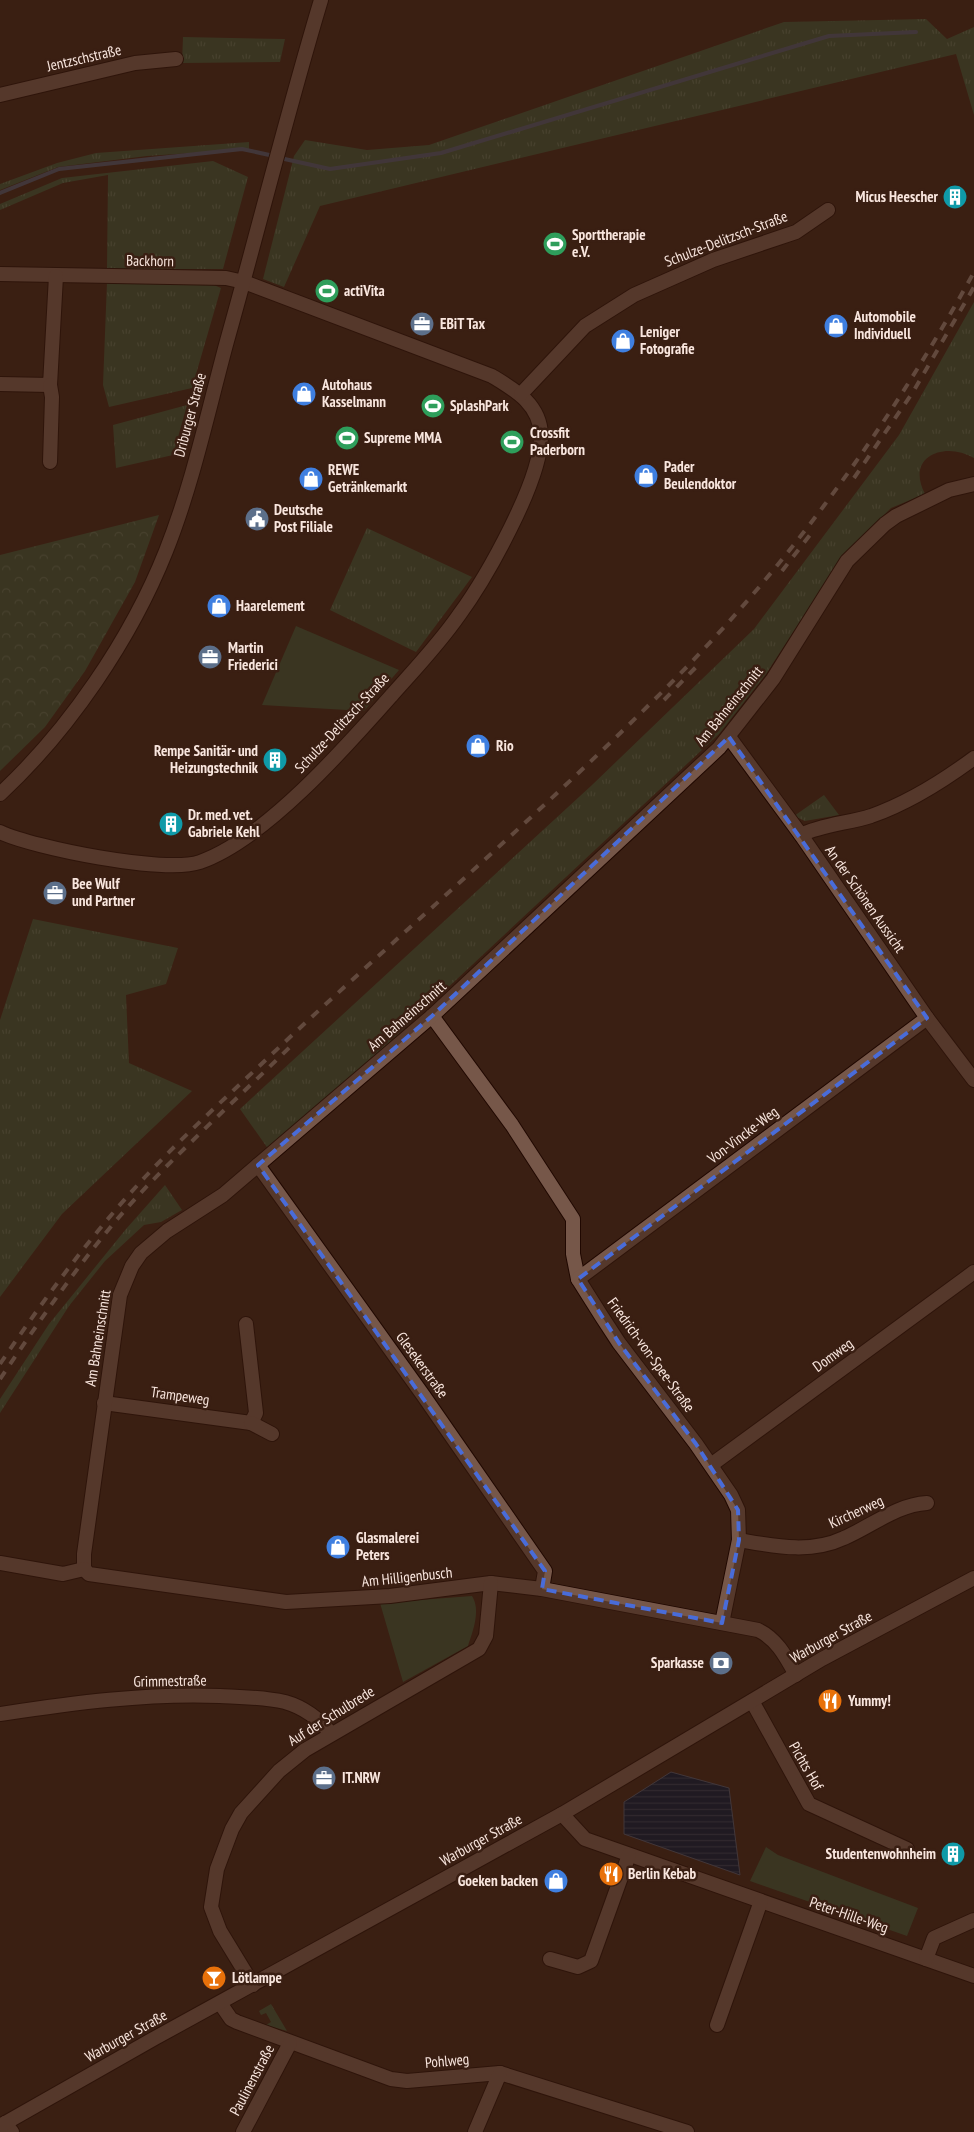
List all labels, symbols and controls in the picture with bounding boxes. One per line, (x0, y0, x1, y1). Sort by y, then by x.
street label: Jentzschstraße (44, 40, 123, 76)
building icon: Micus Heescher (942, 184, 968, 210)
place label: Micus Heescher (856, 187, 939, 206)
street label: Schulze-Delitzsch-Straße (662, 206, 790, 271)
place label: Sporttherapie e.V. (572, 225, 646, 261)
sports icon: Sporttherapie e.V. (542, 231, 568, 257)
street label: Backhorn (126, 251, 174, 270)
sports icon: actiVita (314, 278, 340, 304)
place label: actiVita (344, 281, 385, 300)
place label: Automobile Individuell (853, 307, 916, 343)
office icon: EBiT Tax (409, 311, 435, 337)
shop icon: Automobile Individuell (823, 313, 849, 339)
place label: EBiT Tax (440, 314, 485, 333)
place label: Leniger Fotografie (640, 322, 695, 358)
shop icon: Leniger Fotografie (610, 328, 636, 354)
street label: Driburger Straße (169, 371, 210, 459)
place label: Autohaus Kasselmann (321, 375, 386, 411)
shop icon: Autohaus Kasselmann (291, 381, 317, 407)
sports icon: SplashPark (420, 393, 446, 419)
place label: SplashPark (450, 396, 510, 415)
place label: Crossfit Paderborn (530, 423, 585, 459)
sports icon: Supreme MMA (334, 425, 360, 451)
place label: Supreme MMA (364, 428, 442, 447)
sports icon: Crossfit Paderborn (499, 429, 525, 455)
place label: Pader Beulendoktor (664, 457, 737, 493)
place label: REWE Getränkemarkt (328, 460, 408, 496)
shop icon: Pader Beulendoktor (633, 463, 659, 489)
shop icon: REWE Getränkemarkt (298, 466, 324, 492)
place label: Deutsche Post Filiale (274, 500, 333, 536)
public building icon: Deutsche Post Filiale (244, 506, 270, 532)
shop icon: Haarelement (206, 593, 232, 619)
place label: Haarelement (236, 596, 305, 615)
place label: Martin Friederici (228, 638, 278, 674)
office icon: Martin Friederici (197, 644, 223, 670)
street label: Am Bahneinschnitt (691, 662, 767, 750)
street label: Schulze-Delitzsch-Straße (290, 669, 393, 777)
shop icon: Rio (465, 733, 491, 759)
place label: Rio (496, 736, 514, 755)
place label: Rempe Sanitär- und Heizungstechnik (154, 741, 259, 777)
building icon: Rempe Sanitär- und Heizungstechnik (262, 747, 288, 773)
place label: Dr. med. vet. Gabriele Kehl (188, 805, 260, 841)
building icon: Dr. med. vet. Gabriele Kehl (158, 811, 184, 837)
street label: An der Schönen Aussicht (821, 841, 910, 956)
place label: Bee Wulf und Partner (72, 874, 135, 910)
office icon: Bee Wulf und Partner (42, 880, 68, 906)
street label: Am Bahneinschnitt (364, 976, 450, 1055)
street label: Von-Vincke-Weg (703, 1102, 782, 1168)
street label: Am Bahneinschnitt (81, 1288, 115, 1388)
street label: Friedrich-von-Spee-Straße (603, 1294, 699, 1416)
street label: Glesekerstraße (392, 1328, 453, 1401)
street label: Domweg (809, 1334, 857, 1376)
street label: Trampeweg (149, 1382, 211, 1409)
street label: Kircherweg (825, 1491, 886, 1532)
place label: Glasmalerei Peters (356, 1528, 419, 1564)
shop icon: Glasmalerei Peters (325, 1534, 351, 1560)
street label: Am Hilligenbusch (361, 1562, 453, 1591)
street label: Warburger Straße (786, 1606, 875, 1667)
bank icon: Sparkasse (708, 1650, 734, 1676)
place label: Sparkasse (651, 1653, 704, 1672)
street label: Grimmestraße (133, 1670, 207, 1691)
street label: Auf der Schulbrede (284, 1681, 378, 1750)
restaurant icon: Yummy! (817, 1688, 843, 1714)
place label: Yummy! (847, 1691, 891, 1710)
street label: Pichts Hof (785, 1738, 828, 1794)
office icon: IT.NRW (311, 1765, 337, 1791)
place label: IT.NRW (342, 1768, 381, 1787)
street label: Warburger Straße (436, 1809, 525, 1870)
building icon: Studentenwohnheim (940, 1841, 966, 1867)
place label: Studentenwohnheim (826, 1844, 936, 1863)
restaurant icon: Berlin Kebab (598, 1861, 624, 1887)
place label: Berlin Kebab (628, 1864, 696, 1883)
shop icon: Goeken backen (543, 1868, 569, 1894)
place label: Goeken backen (458, 1871, 538, 1890)
street label: Peter-Hille-Weg (807, 1892, 891, 1937)
bar icon: Lötlampe (201, 1965, 227, 1991)
place label: Lötlampe (232, 1968, 282, 1987)
street label: Warburger Straße (81, 2005, 170, 2066)
street label: Paulinenstraße (225, 2041, 278, 2119)
street label: Pohlweg (424, 2049, 470, 2072)

